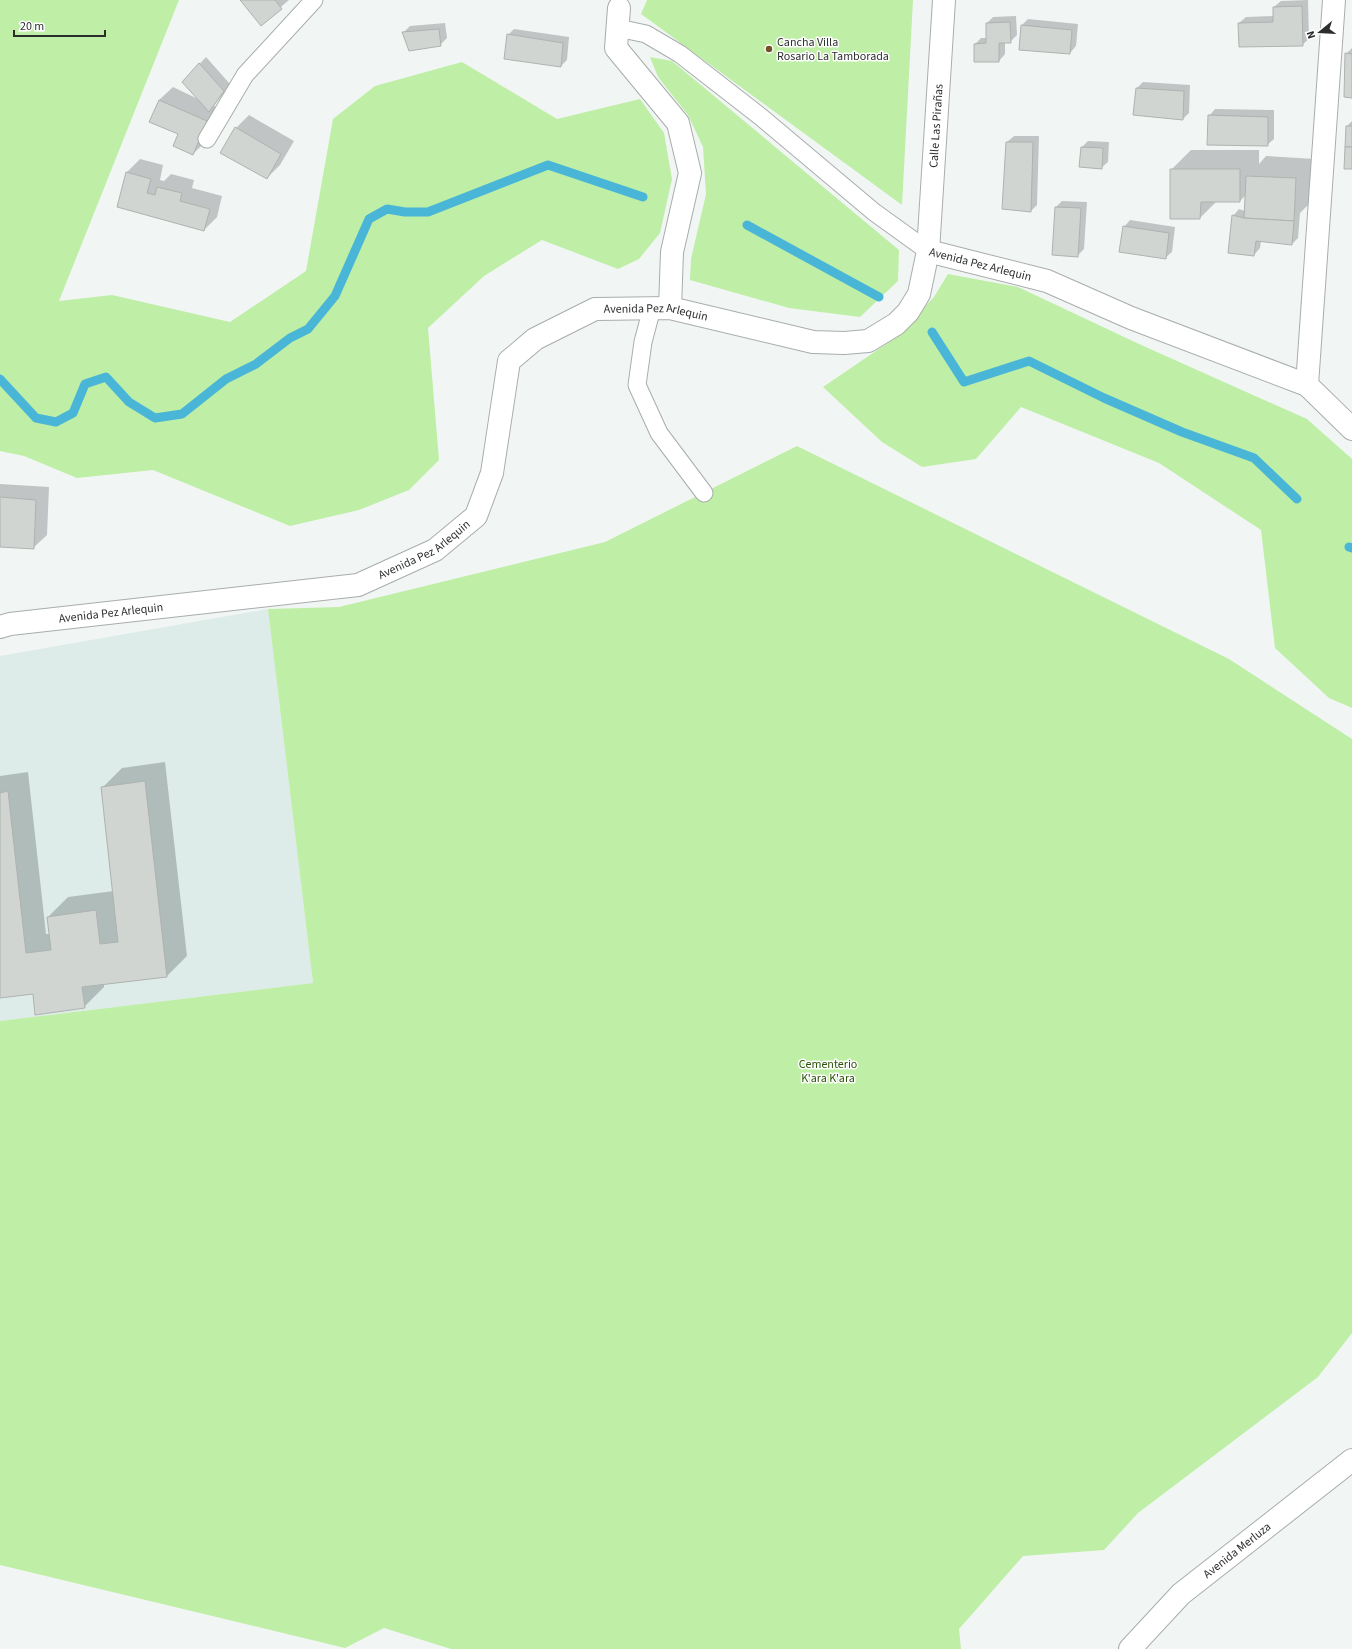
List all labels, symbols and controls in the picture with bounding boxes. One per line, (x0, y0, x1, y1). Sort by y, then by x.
scale bar (14, 12, 105, 38)
north arrow (1300, 12, 1340, 52)
text: 20 m (20, 18, 44, 35)
text: N (1303, 29, 1319, 41)
place label: Cancha Villa Rosario La Tamborada (777, 34, 889, 65)
marker: Cancha Villa Rosario La Tamborada (764, 44, 774, 54)
street label: Calle Las Pirañas (925, 83, 947, 168)
street label: Avenida Pez Arlequin (927, 243, 1033, 285)
street label: Avenida Pez Arlequin (604, 299, 710, 325)
street label: Avenida Pez Arlequin (375, 516, 474, 583)
street label: Avenida Pez Arlequin (58, 598, 164, 627)
park label: Cementerio K'ara K'ara (799, 1056, 857, 1087)
street label: Avenida Merluza (1199, 1518, 1274, 1582)

